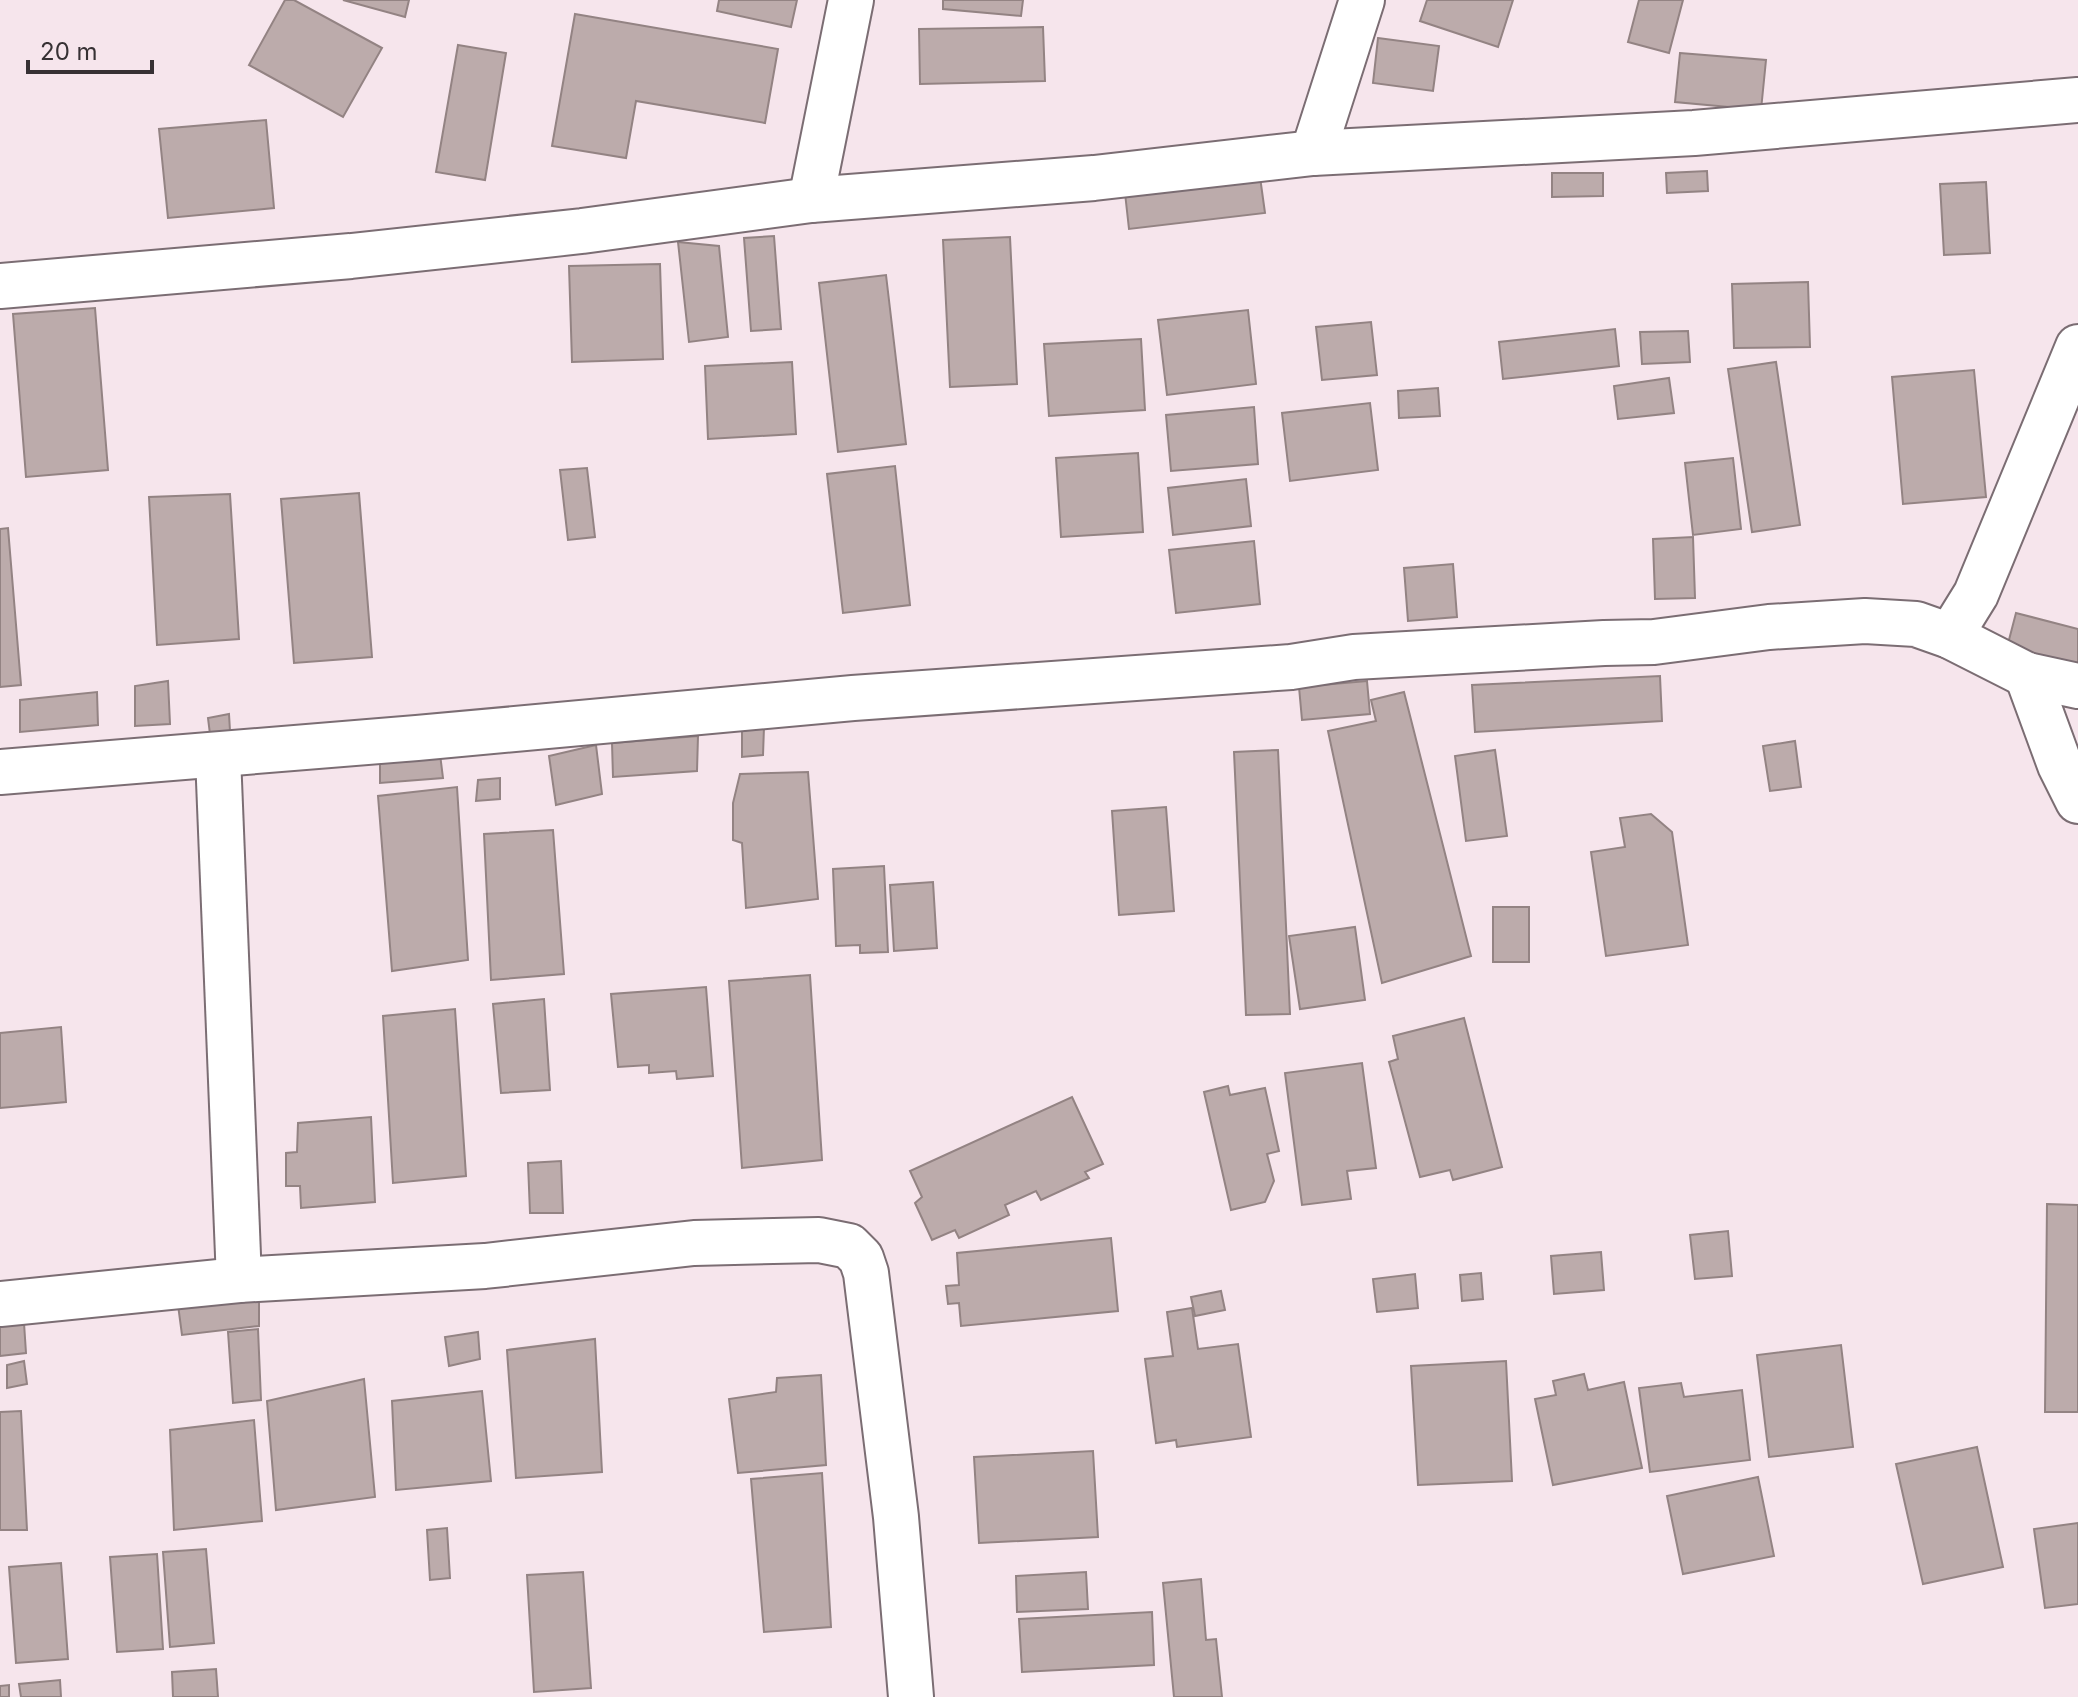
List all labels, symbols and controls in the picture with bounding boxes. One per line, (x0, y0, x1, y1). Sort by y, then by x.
scale bar (28, 24, 152, 74)
text: 20 m (40, 37, 98, 66)

